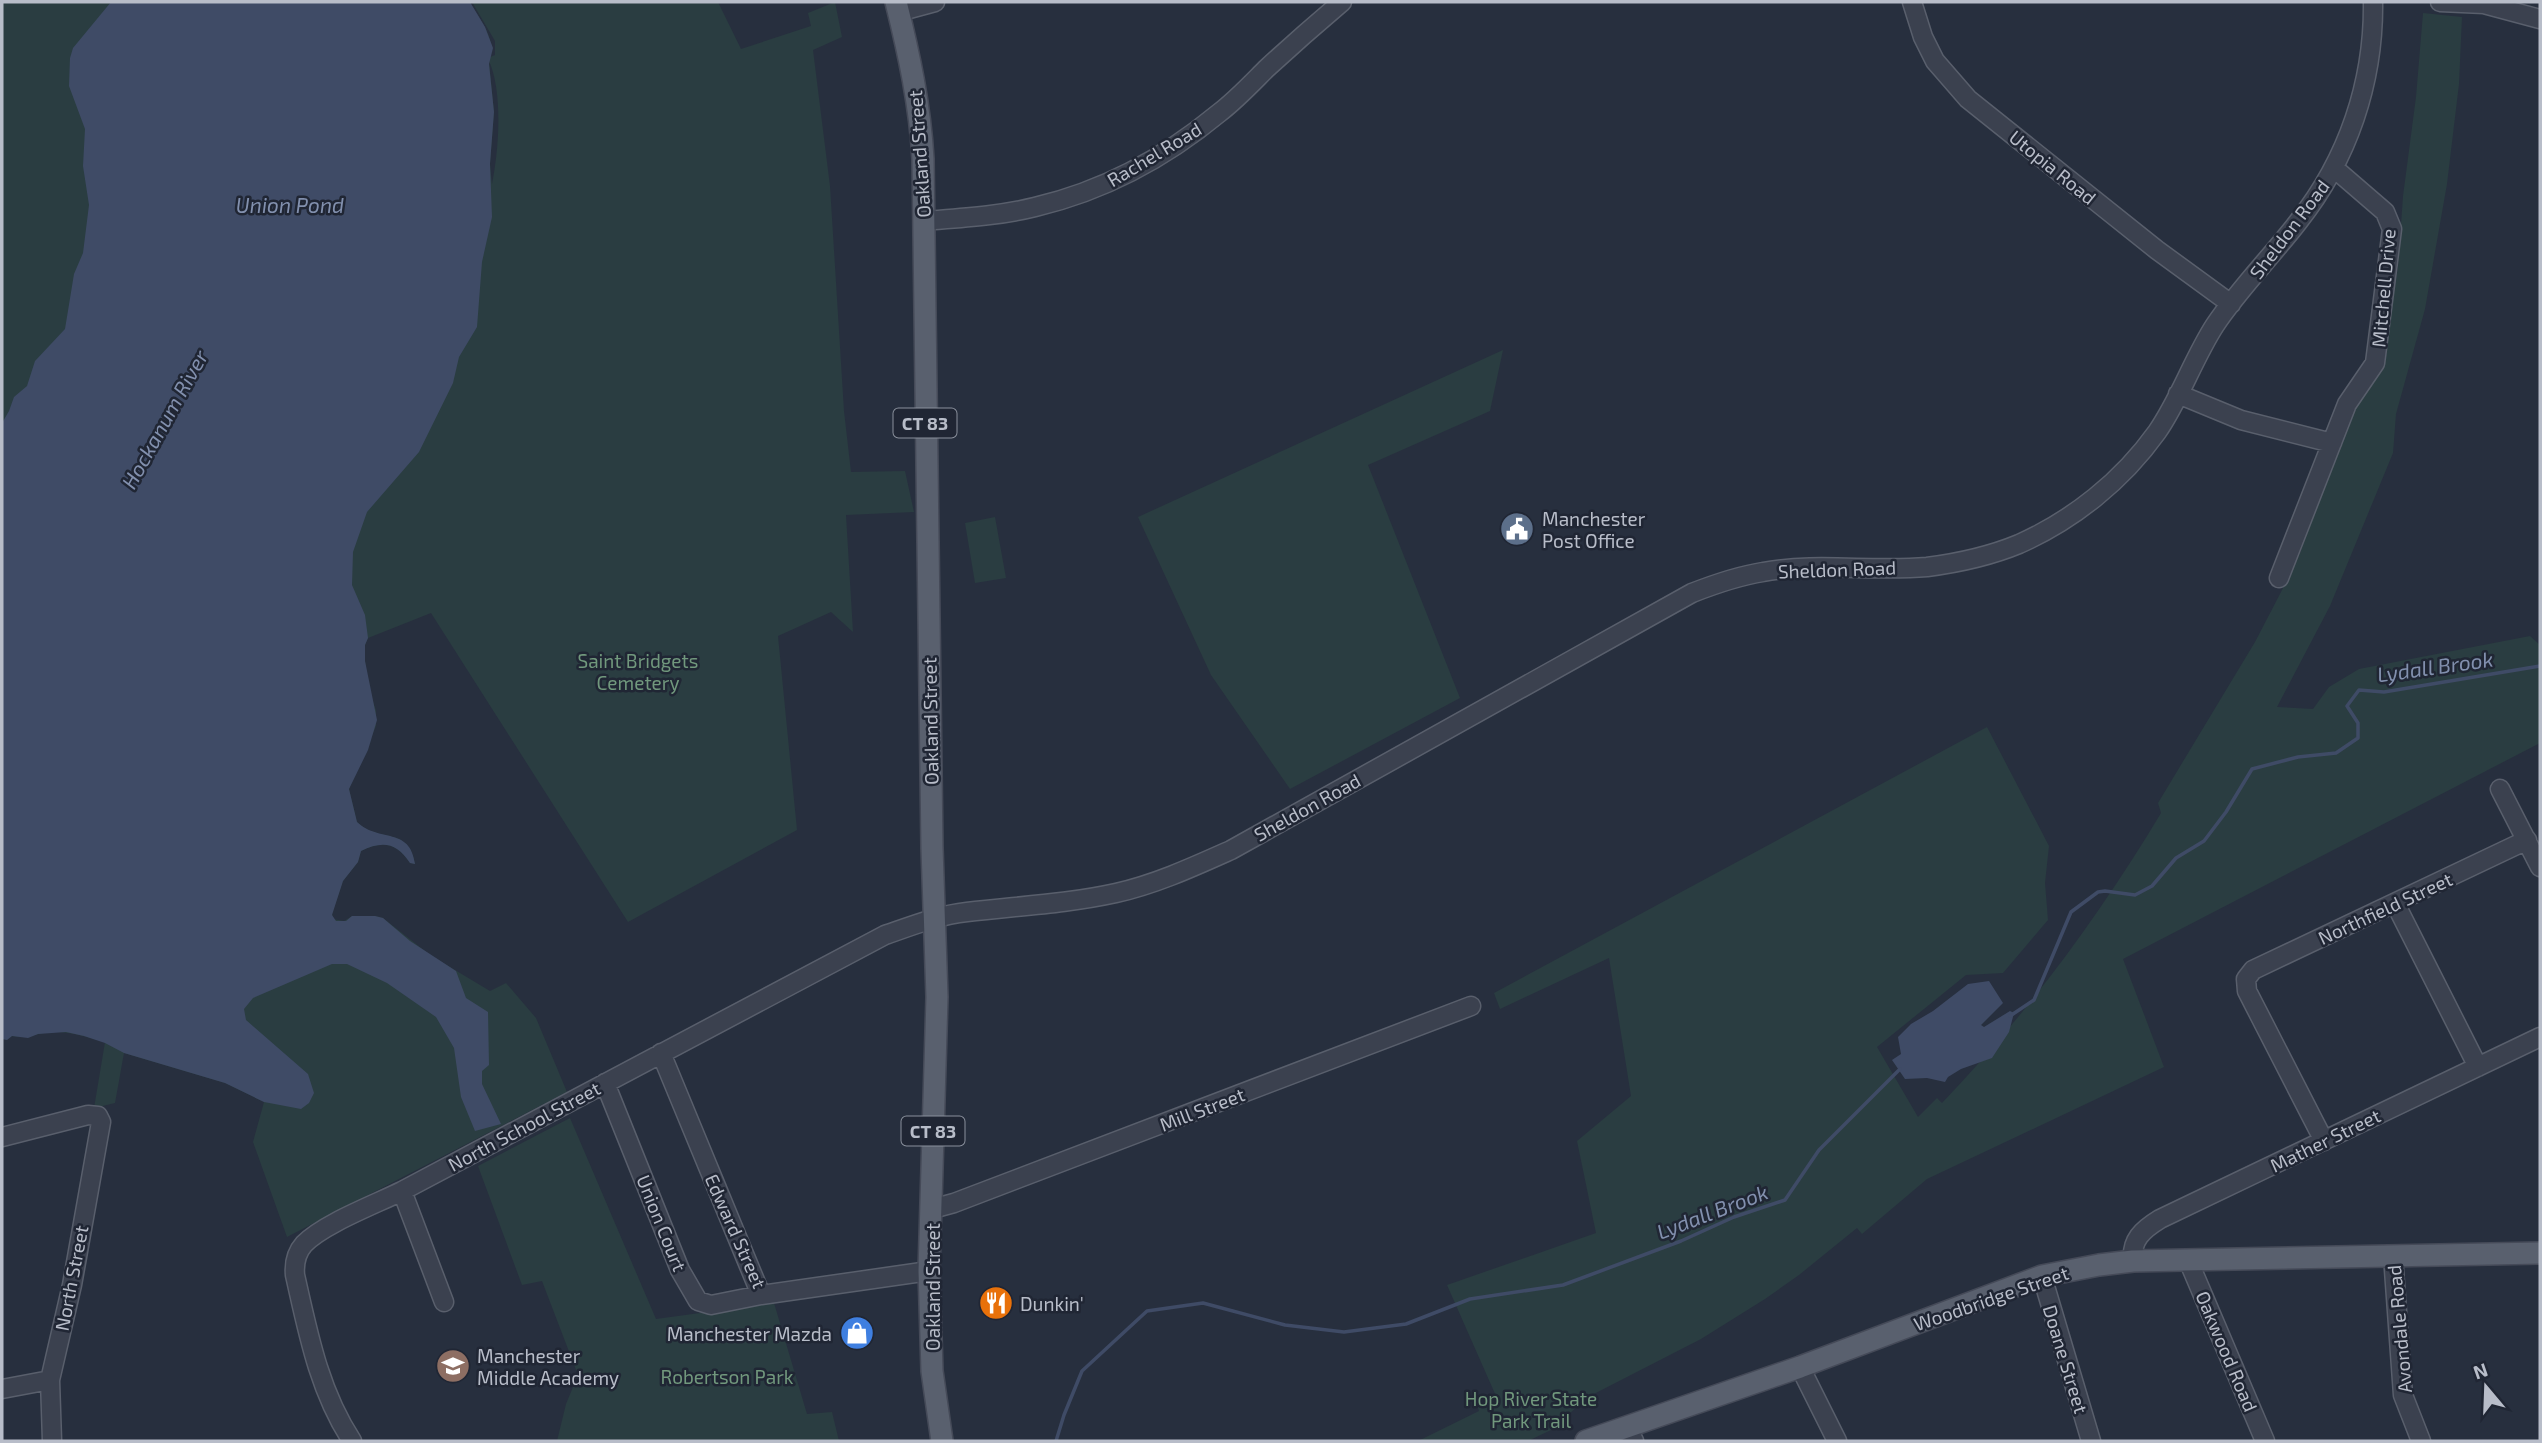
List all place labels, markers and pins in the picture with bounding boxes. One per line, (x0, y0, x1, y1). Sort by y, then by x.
place label: Manchester Post Office (1542, 507, 1646, 552)
public building icon: Manchester Post Office (1498, 510, 1536, 548)
restaurant icon: Dunkin' (977, 1284, 1015, 1322)
place label: Dunkin' (1020, 1292, 1084, 1315)
shop icon: Manchester Mazda (838, 1314, 876, 1352)
place label: Manchester Mazda (667, 1322, 832, 1345)
place label: Manchester Middle Academy (477, 1344, 619, 1389)
school or university icon: Manchester Middle Academy (434, 1347, 472, 1385)

